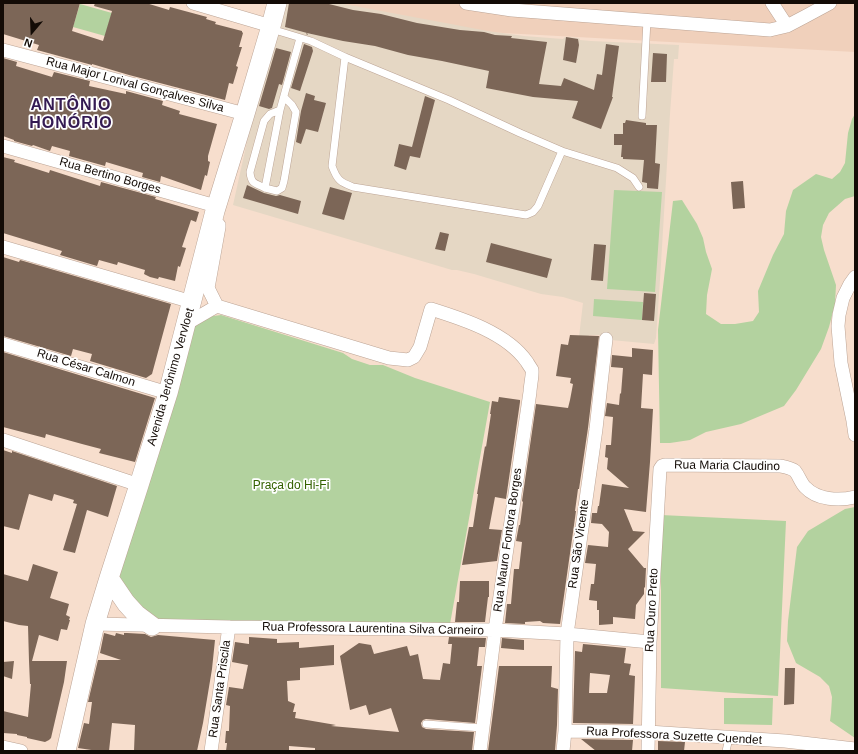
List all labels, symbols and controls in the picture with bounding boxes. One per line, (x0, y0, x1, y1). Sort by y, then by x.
north arrow (12, 12, 52, 52)
text: N (22, 36, 34, 50)
street label: Rua Major Lorival Gonçalves Silva (45, 54, 225, 116)
district label: ANTÔNIO HONÓRIO (29, 96, 113, 134)
street label: Rua Bertino Borges (58, 155, 162, 197)
street label: Avenida Jerônimo Vervloet (144, 307, 198, 447)
street label: Rua César Calmon (35, 346, 137, 390)
street label: Rua Maria Claudino (674, 458, 780, 474)
street label: Rua Mauro Fontora Borges (491, 467, 525, 613)
park label: Praça do Hi-Fi (253, 479, 329, 493)
street label: Rua São Vicente (566, 499, 592, 589)
street label: Rua Ouro Preto (643, 568, 661, 652)
street label: Rua Professora Laurentina Silva Carneiro (262, 620, 484, 638)
street label: Rua Santa Priscila (206, 639, 234, 739)
street label: Rua Professora Suzette Cuendet (586, 724, 762, 748)

